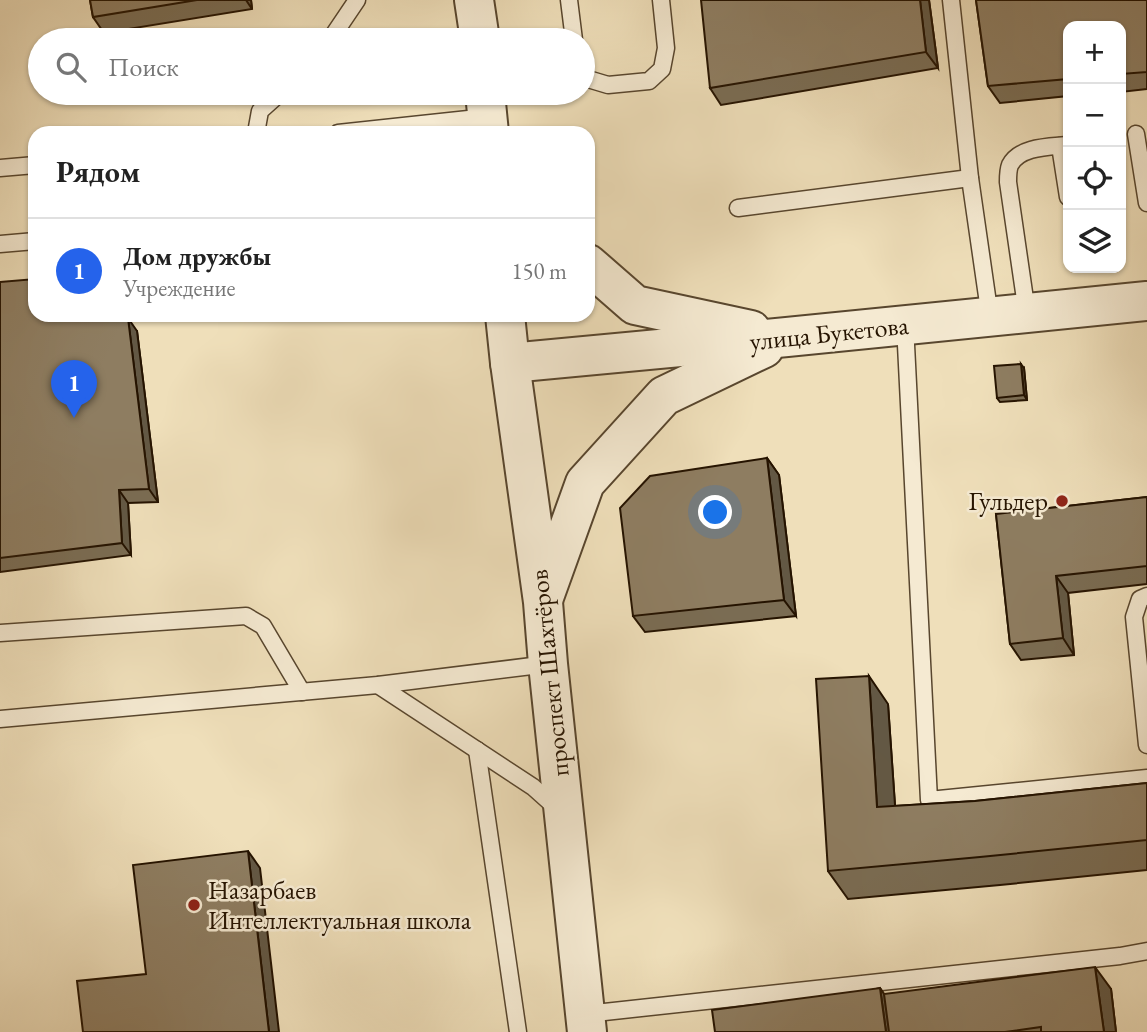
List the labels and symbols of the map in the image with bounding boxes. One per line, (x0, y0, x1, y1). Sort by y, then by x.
street label: улица Букетова (748, 308, 911, 358)
pin: 1 (51, 360, 97, 418)
place label: Гульдер (969, 484, 1048, 518)
marker: Гульдер (1054, 493, 1070, 509)
your location (698, 495, 732, 529)
street label: проспект Шахтёров (521, 568, 577, 778)
place label: Назарбаев Интеллектуальная школа (208, 873, 472, 937)
marker: Назарбаев Интеллектуальная школа (186, 897, 202, 913)

